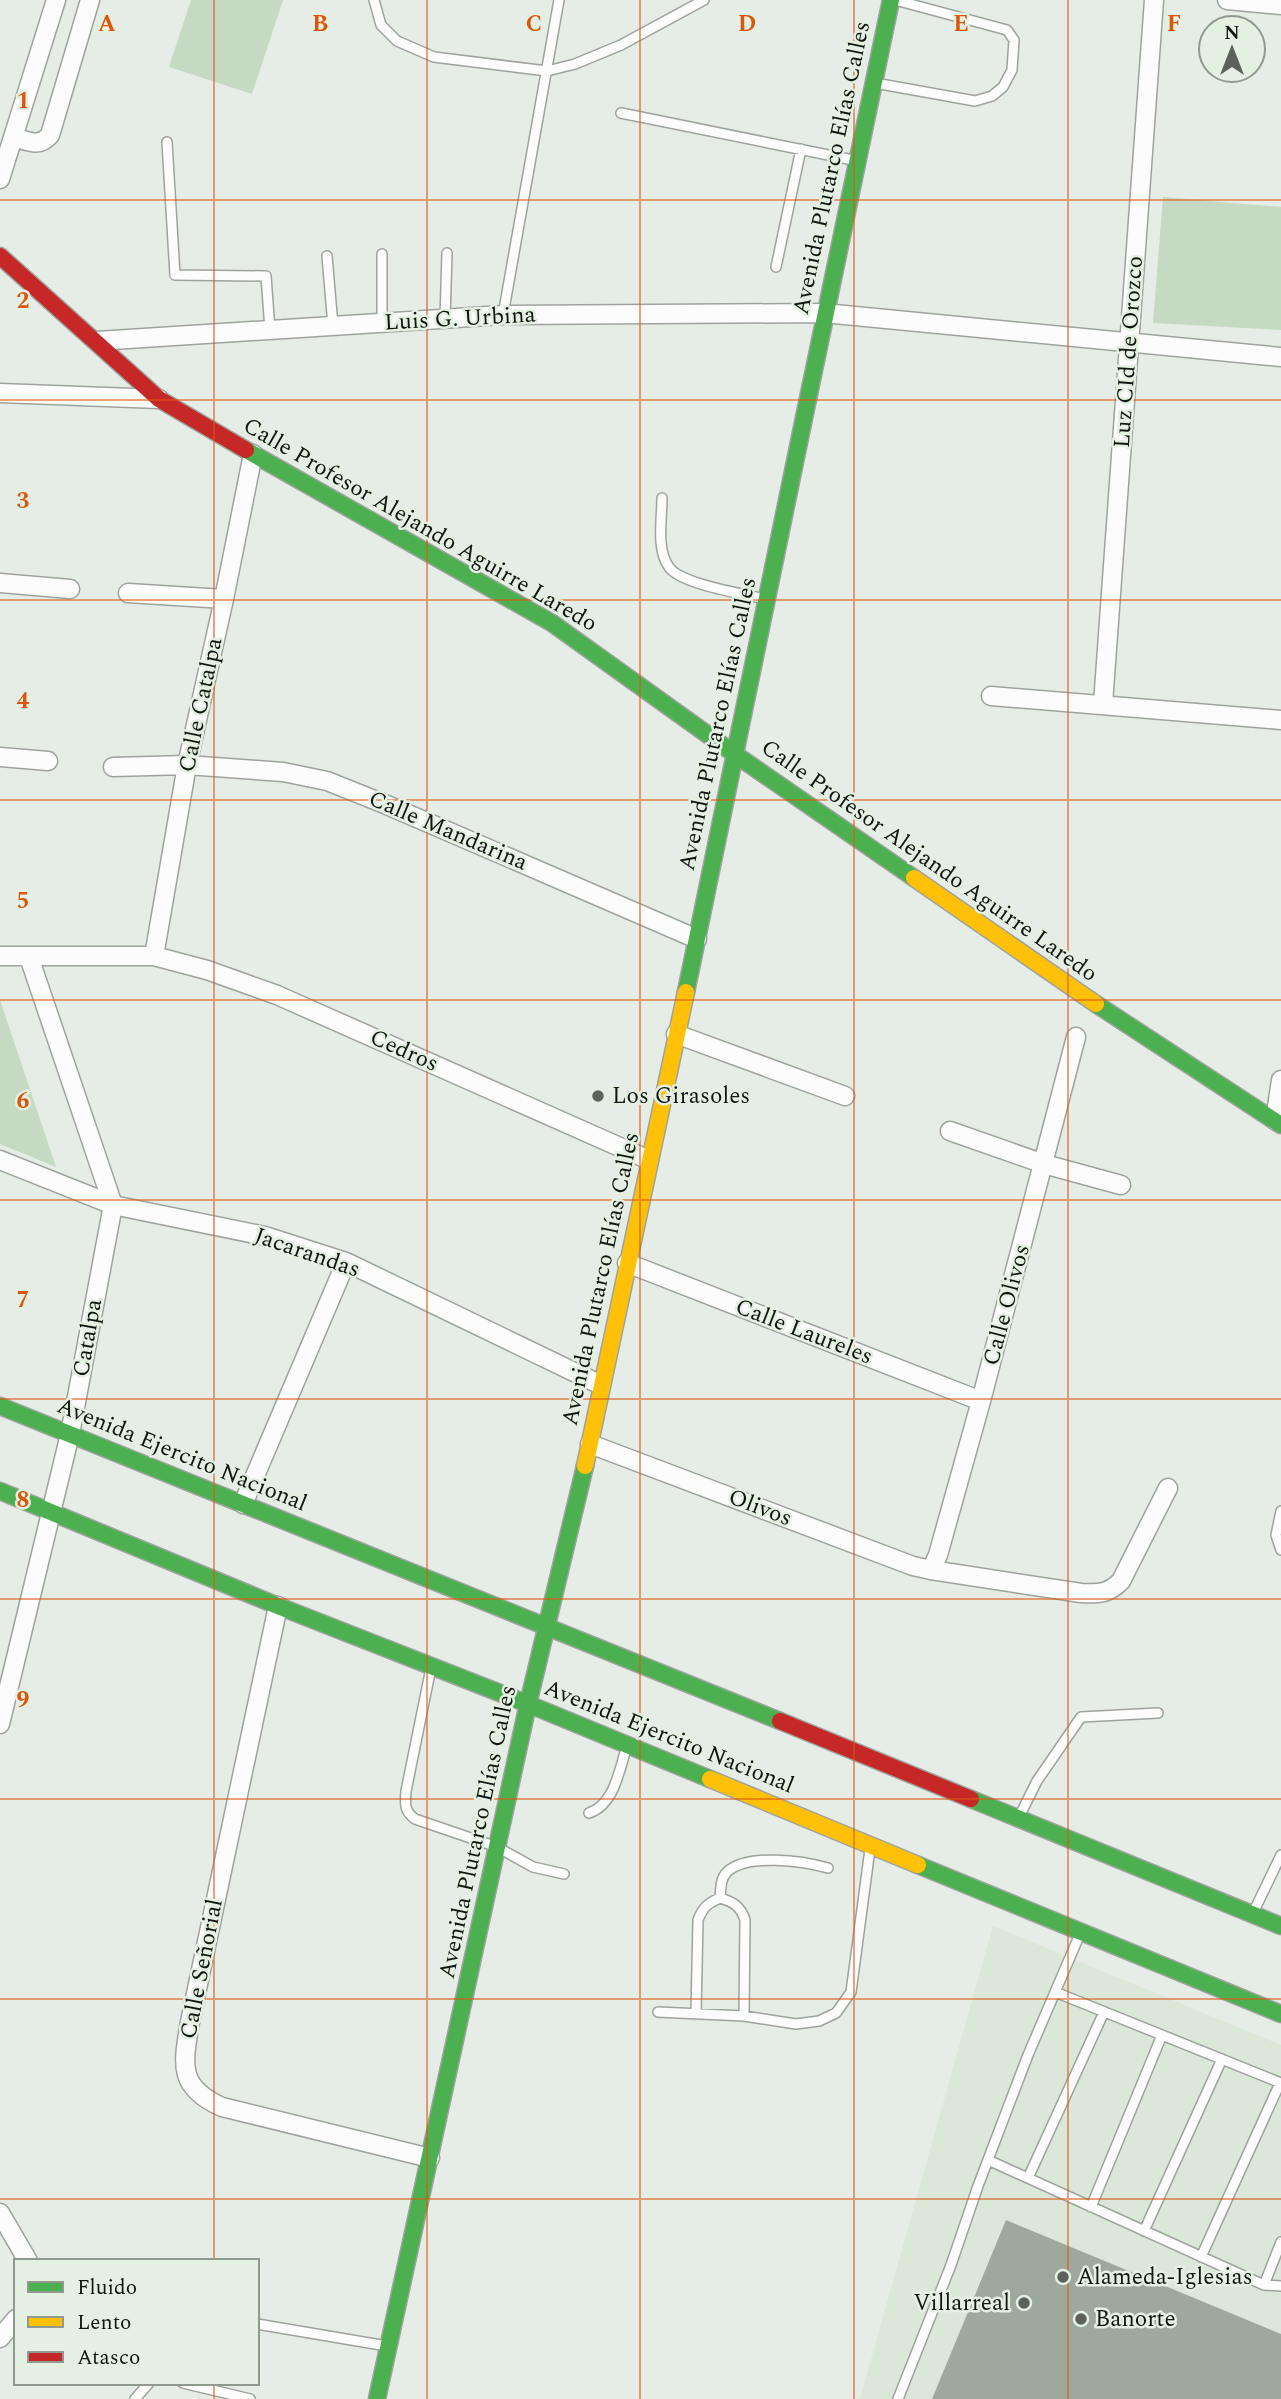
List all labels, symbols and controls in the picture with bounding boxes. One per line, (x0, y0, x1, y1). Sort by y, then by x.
text: A (98, 7, 116, 42)
text: B (312, 7, 328, 42)
text: C (526, 7, 542, 42)
text: D (738, 7, 756, 42)
text: E (953, 7, 969, 42)
text: F (1167, 7, 1181, 42)
north arrow (1197, 14, 1267, 84)
street label: Avenida Plutarco Elías Calles (784, 18, 880, 318)
text: N (1224, 19, 1240, 48)
text: 1 (17, 84, 29, 119)
street label: Luz CId de Orozco (1105, 255, 1153, 449)
text: 2 (17, 284, 30, 319)
street label: Luis G. Urbina (384, 298, 536, 340)
street label: Calle Profesor Alejando Aguirre Laredo (236, 409, 604, 641)
text: 3 (17, 484, 30, 519)
street label: Avenida Plutarco Elías Calles (670, 574, 766, 874)
street label: Calle Catalpa (170, 635, 232, 775)
text: 4 (17, 684, 30, 719)
street label: Calle Profesor Alejando Aguirre Laredo (753, 731, 1105, 991)
street label: Calle Mandarina (363, 782, 533, 880)
text: 5 (17, 884, 29, 919)
street label: Cedros (364, 1020, 444, 1082)
place label: Los Girasoles (612, 1079, 750, 1114)
text: 6 (17, 1084, 30, 1119)
marker: Los Girasoles (590, 1088, 606, 1104)
street label: Avenida Plutarco Elías Calles (553, 1129, 649, 1429)
street label: Jacarandas (249, 1219, 365, 1287)
street label: Calle Olivos (974, 1241, 1040, 1369)
text: 7 (17, 1283, 29, 1318)
street label: Calle Laureles (730, 1290, 878, 1374)
street label: Catalpa (64, 1296, 112, 1380)
street label: Avenida Ejercito Nacional (52, 1389, 312, 1521)
street label: Olivos (723, 1480, 797, 1536)
text: 8 (17, 1483, 29, 1518)
street label: Avenida Ejercito Nacional (539, 1671, 799, 1803)
street label: Avenida Plutarco Elías Calles (430, 1682, 526, 1982)
text: 9 (17, 1683, 30, 1718)
street label: Calle Señorial (171, 1896, 233, 2042)
legend (14, 2259, 259, 2385)
place label: Alameda-Iglesias (1077, 2260, 1253, 2295)
marker: Alameda-Iglesias (1055, 2269, 1071, 2285)
text: Fluido (77, 2272, 137, 2304)
place label: Villarreal (914, 2286, 1010, 2321)
marker: Villarreal (1016, 2295, 1032, 2311)
place label: Banorte (1095, 2302, 1176, 2337)
text: Lento (77, 2307, 131, 2339)
marker: Banorte (1073, 2311, 1089, 2327)
text: Atasco (77, 2342, 140, 2374)

